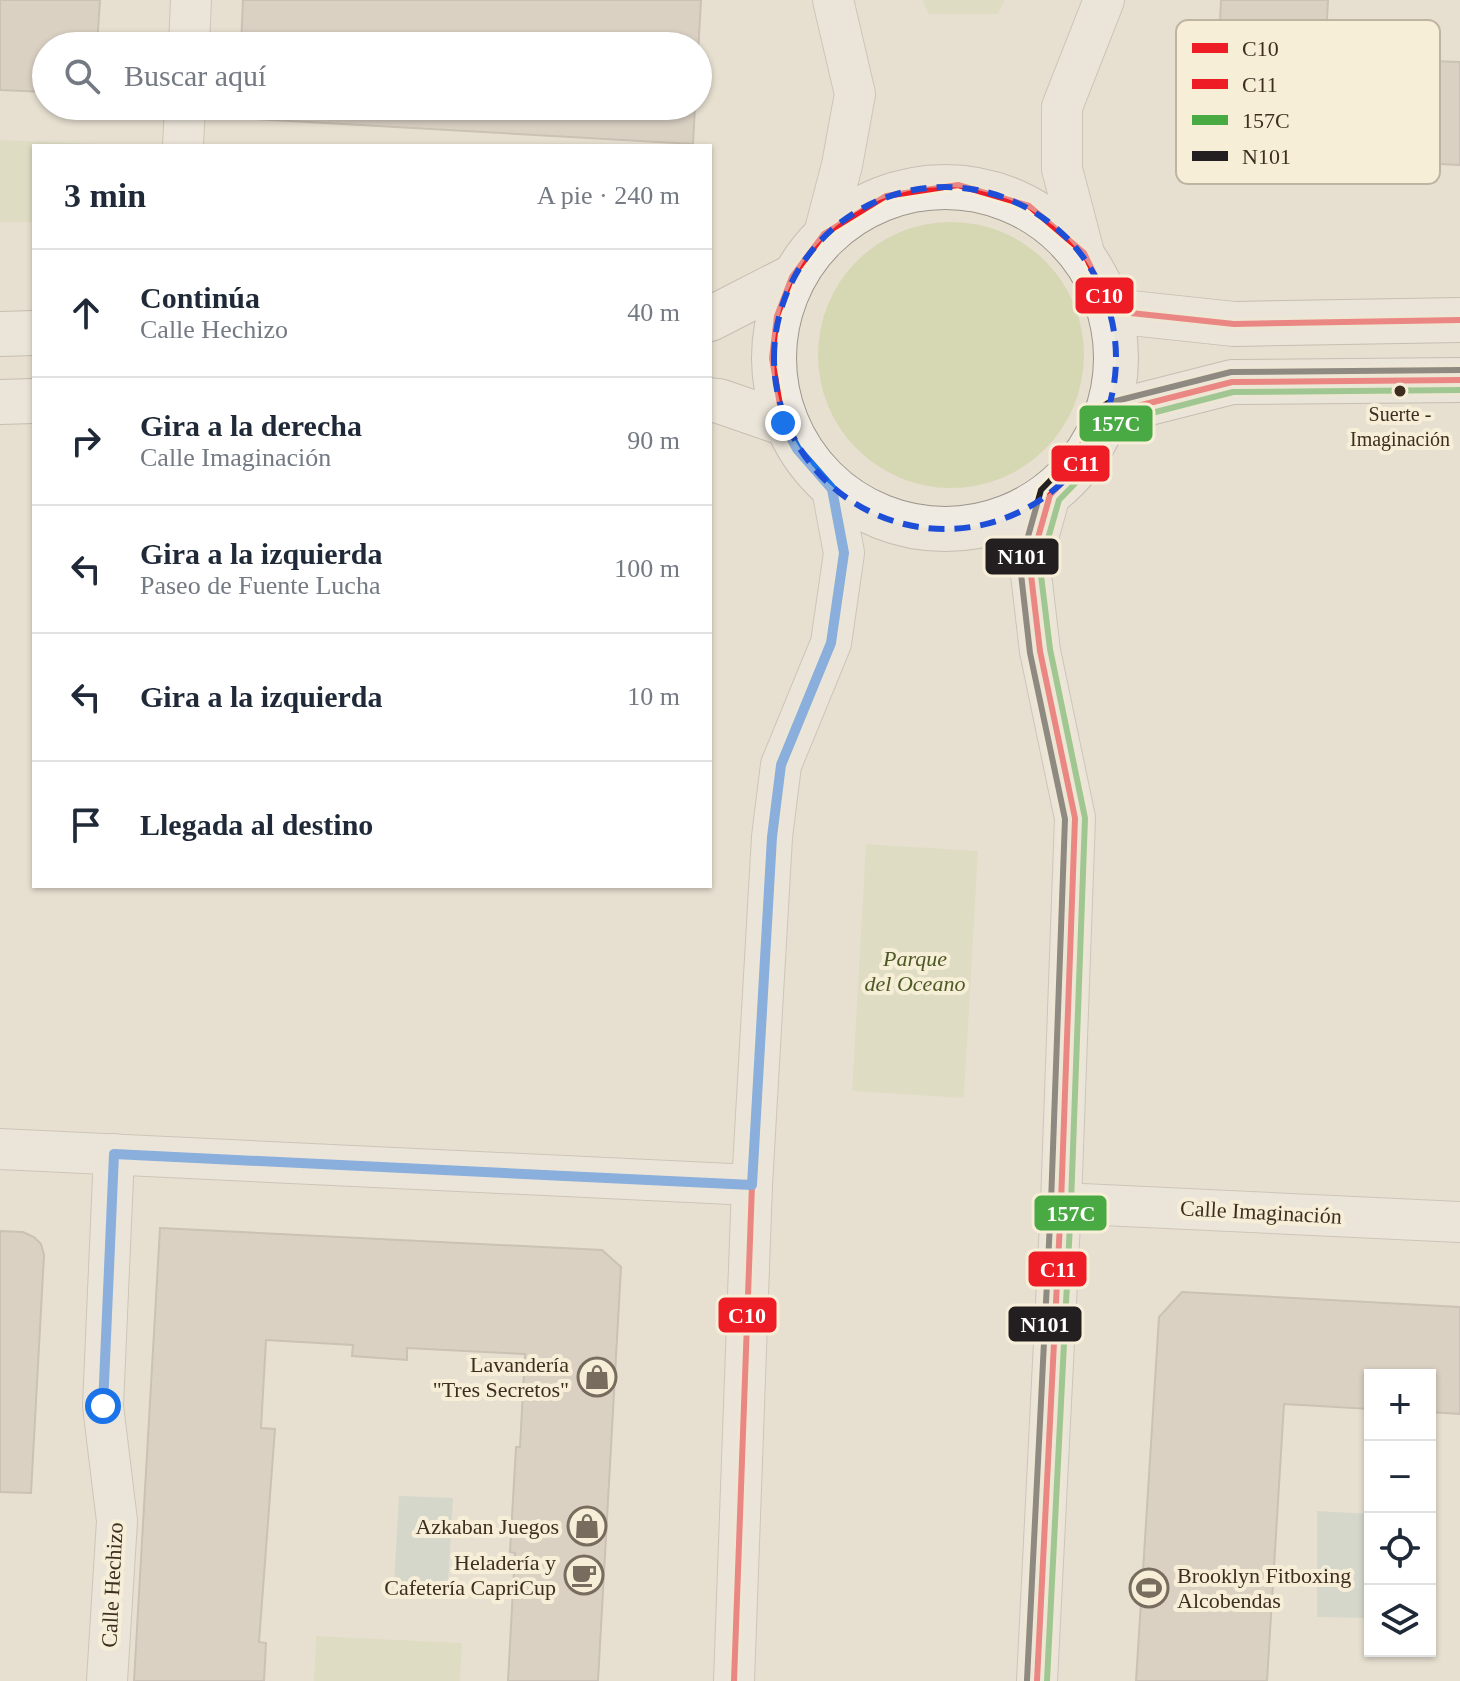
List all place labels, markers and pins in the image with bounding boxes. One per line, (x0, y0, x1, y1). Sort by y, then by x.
marker: Suerte - Imaginación (1392, 383, 1408, 399)
place label: Suerte - Imaginación (1350, 403, 1450, 451)
place label: Lavandería "Tres Secretos" (433, 1352, 569, 1402)
shop icon: Lavandería "Tres Secretos" (576, 1356, 618, 1398)
shop icon: Azkaban Juegos (566, 1505, 608, 1547)
place label: Azkaban Juegos (415, 1514, 559, 1539)
place label: Heladería y Cafetería CapriCup (384, 1550, 556, 1600)
cafe icon: Heladería y Cafetería CapriCup (563, 1554, 605, 1596)
place label: Brooklyn Fitboxing Alcobendas (1177, 1563, 1351, 1613)
sports icon: Brooklyn Fitboxing Alcobendas (1128, 1567, 1170, 1609)

